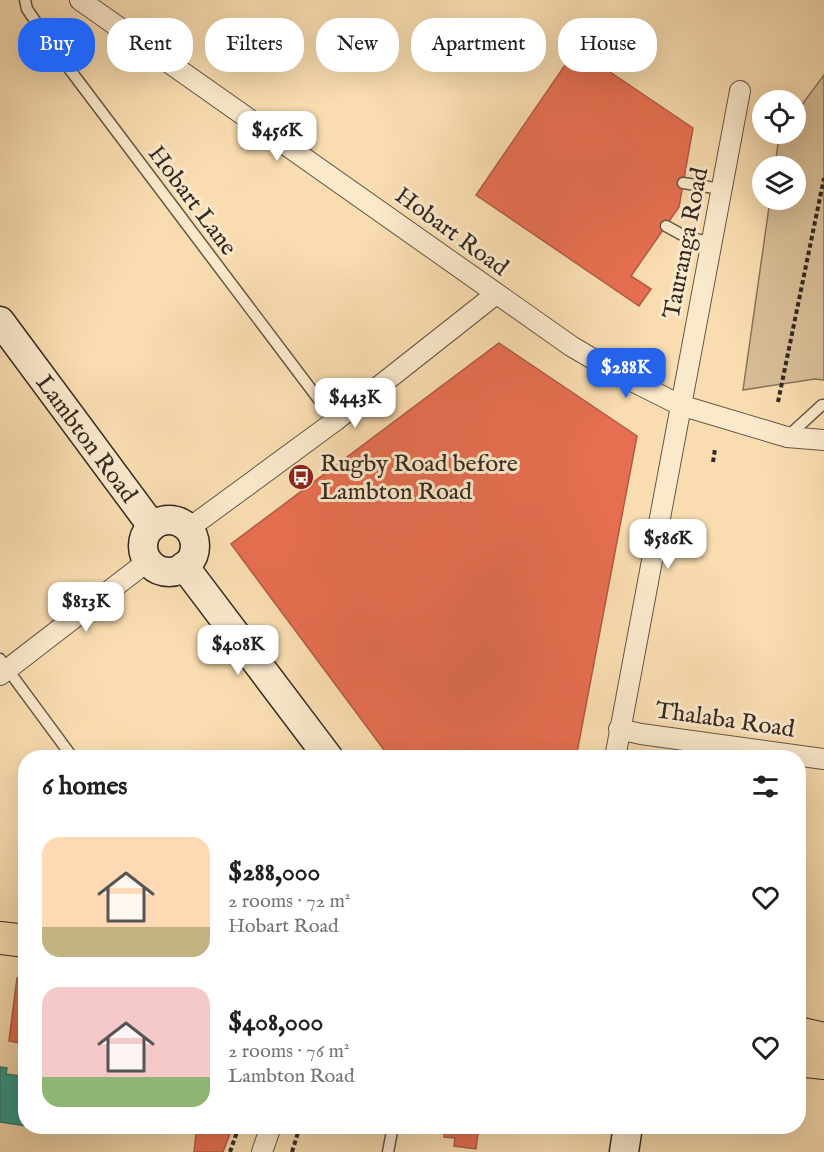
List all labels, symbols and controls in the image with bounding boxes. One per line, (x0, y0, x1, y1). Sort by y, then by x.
chip: Buy (18, 18, 95, 72)
chip: Rent (107, 18, 193, 72)
chip: Filters (205, 18, 304, 72)
chip: New (316, 18, 399, 72)
chip: Apartment (411, 18, 546, 72)
chip: House (558, 18, 657, 72)
map controls (752, 90, 806, 210)
button: locate (752, 90, 806, 144)
pin: $456K (235, 111, 319, 162)
text: $456K (252, 118, 302, 143)
street label: Hobart Lane (140, 140, 243, 262)
button: layers (752, 156, 806, 210)
street label: Tauranga Road (657, 165, 716, 321)
street label: Hobart Road (388, 181, 514, 284)
pin: $288K (584, 348, 668, 399)
text: $288K (601, 355, 651, 380)
street label: Lambton Road (28, 369, 144, 510)
pin: $443K (313, 378, 397, 429)
text: $443K (329, 385, 381, 410)
place label: Rugby Road before Lambton Road (320, 449, 518, 508)
bus stop icon: Rugby Road before Lambton Road (286, 462, 316, 492)
pin: $586K (626, 519, 710, 570)
text: $586K (643, 526, 693, 551)
pin: $813K (44, 582, 128, 633)
text: $813K (62, 589, 110, 614)
pin: $408K (196, 625, 280, 676)
text: $408K (211, 632, 265, 657)
street label: Thalaba Road (653, 695, 797, 746)
text: 6 homes (42, 770, 127, 803)
icon: filters (749, 770, 782, 803)
text: $288,000 (228, 856, 320, 889)
icon: home (90, 861, 162, 933)
icon: heart (749, 881, 782, 914)
text: 2 rooms · 72 m² (228, 889, 350, 914)
text: Hobart Road (228, 914, 339, 939)
text: $408,000 (228, 1006, 323, 1039)
icon: home (90, 1011, 162, 1083)
icon: heart (749, 1031, 782, 1064)
text: 2 rooms · 76 m² (228, 1039, 349, 1064)
text: Lambton Road (228, 1064, 355, 1089)

